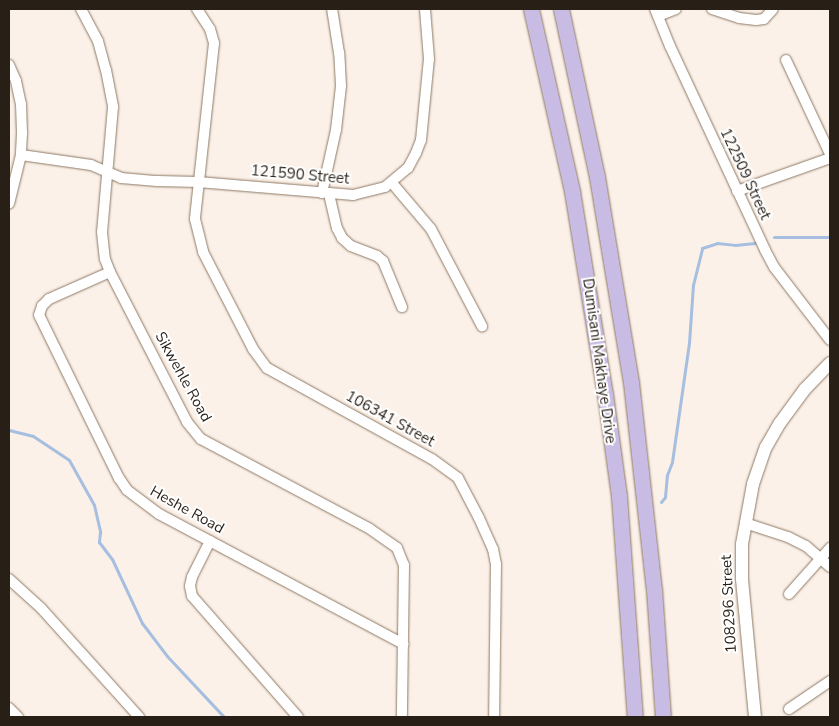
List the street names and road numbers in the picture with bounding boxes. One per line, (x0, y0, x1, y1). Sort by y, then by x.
street label: 122509 Street (716, 125, 774, 223)
street label: 121590 Street (250, 162, 350, 188)
street label: Dumisani Makhaye Drive (578, 277, 620, 445)
street label: Sikwehle Road (151, 329, 215, 425)
street label: 106341 Street (342, 387, 438, 451)
street label: Heshe Road (147, 482, 227, 538)
street label: 108296 Street (717, 554, 741, 654)

